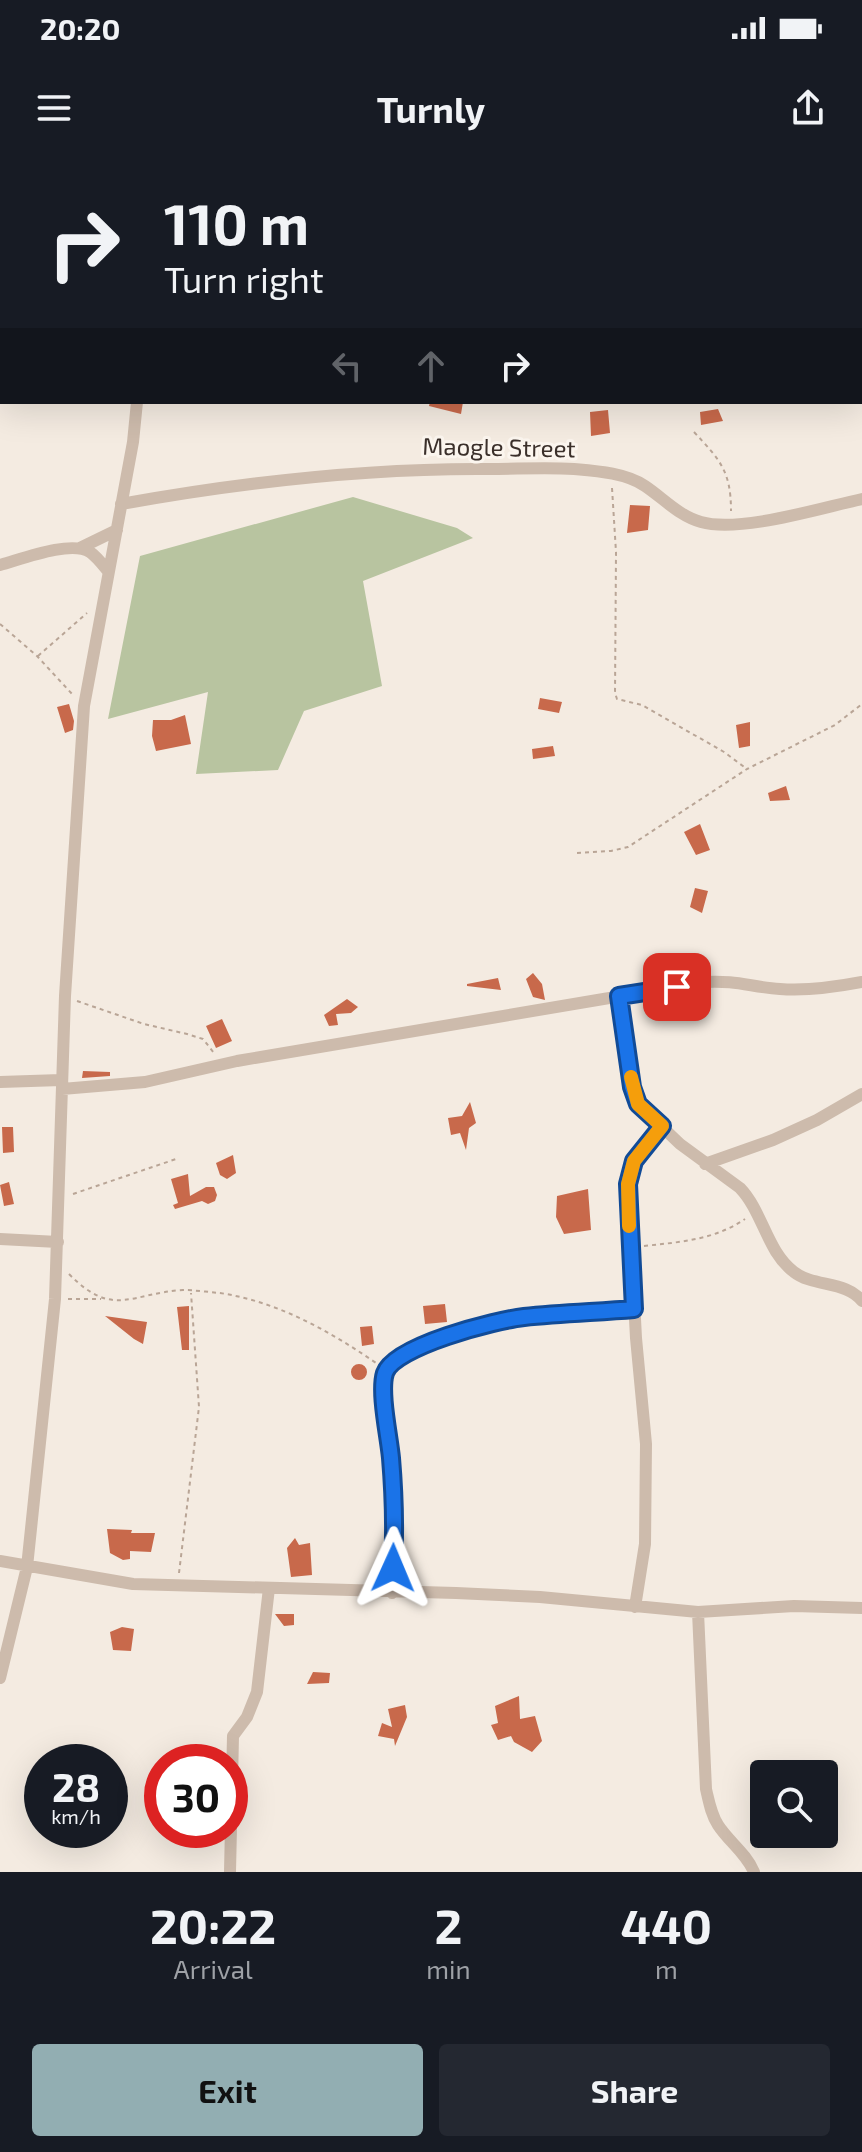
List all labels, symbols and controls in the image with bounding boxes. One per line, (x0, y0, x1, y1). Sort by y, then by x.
text: 20:20 (40, 10, 120, 46)
icon: menu (32, 86, 76, 130)
icon: share (786, 86, 830, 130)
text: Turnly (377, 87, 485, 130)
text: 110 m (164, 189, 309, 256)
icon: right (32, 192, 136, 296)
text: Turn right (164, 257, 324, 300)
icon: left (325, 344, 369, 388)
icon: ahead (409, 344, 453, 388)
icon: right (493, 344, 537, 388)
street label: Maogle Street (422, 431, 576, 462)
pin (643, 953, 711, 1021)
icon: arrive (655, 965, 699, 1009)
position arrow (351, 1526, 435, 1610)
speed limit sign: 30 (144, 1744, 248, 1848)
map controls (750, 1760, 838, 1848)
button: search (750, 1760, 838, 1848)
text: 28 (52, 1762, 100, 1810)
text: km/h (51, 1804, 101, 1828)
text: 20:22 (150, 1896, 276, 1954)
text: 2 (434, 1896, 462, 1954)
text: 440 (621, 1896, 712, 1954)
text: Arrival (174, 1953, 253, 1984)
text: min (426, 1953, 471, 1984)
text: m (655, 1953, 678, 1984)
button: Exit (32, 2044, 423, 2136)
button: Share (439, 2044, 830, 2136)

